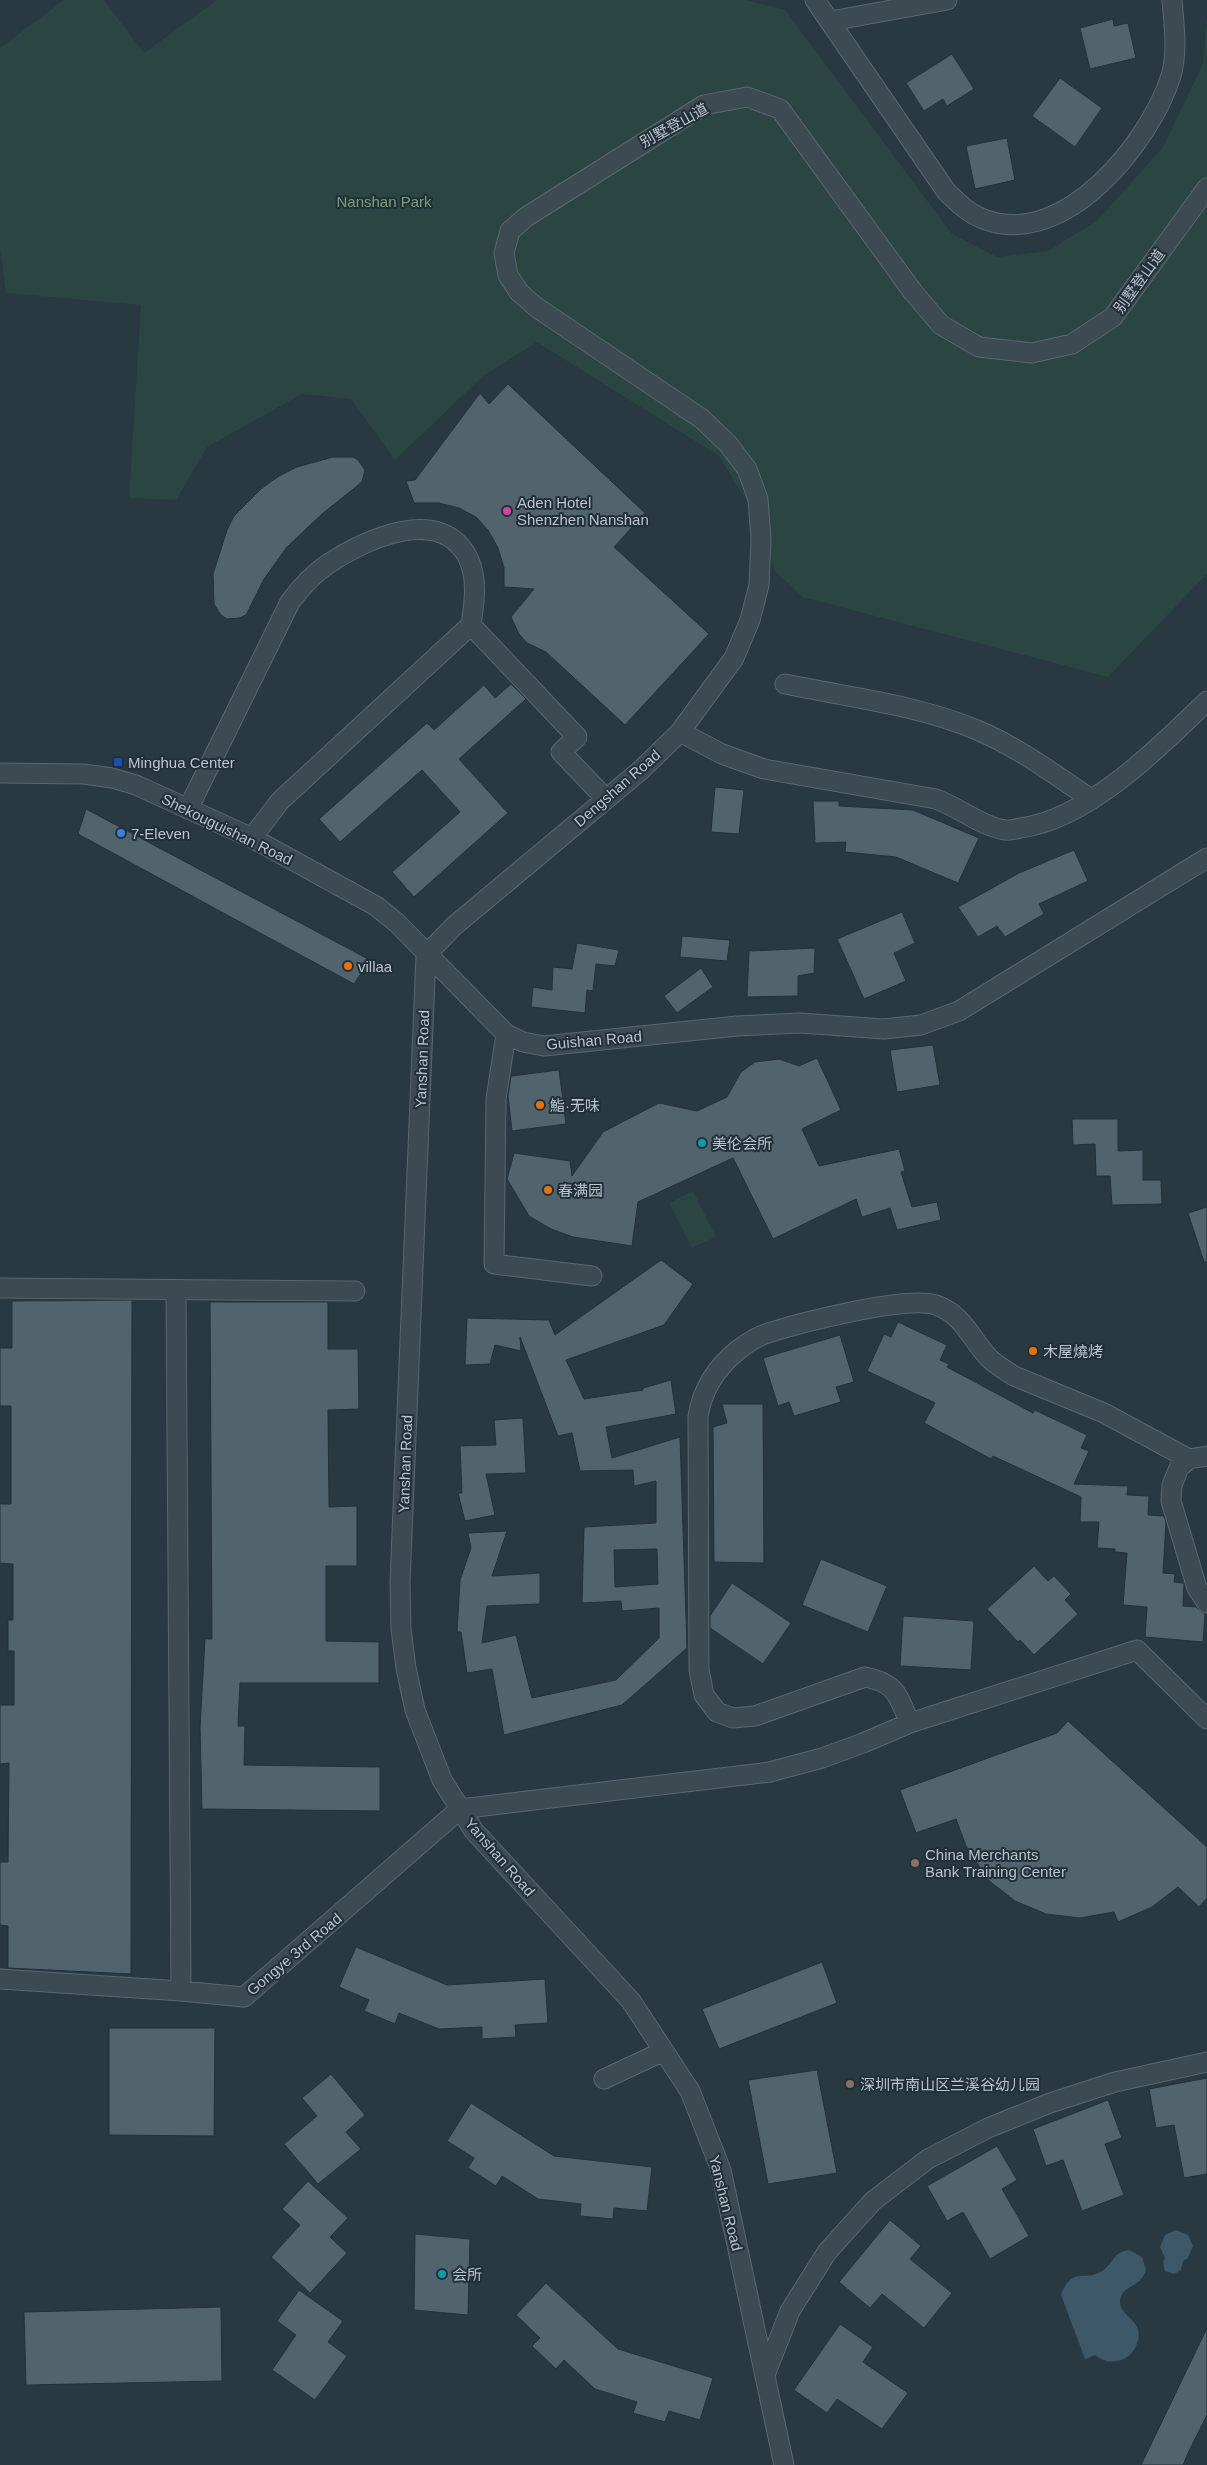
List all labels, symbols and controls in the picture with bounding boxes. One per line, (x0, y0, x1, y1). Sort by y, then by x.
street label: 别墅登山道 (637, 99, 711, 151)
park label: Nanshan Park (336, 193, 432, 210)
street label: 别墅登山道 (1110, 246, 1168, 316)
place label: Aden Hotel Shenzhen Nanshan (517, 494, 649, 528)
marker: Aden Hotel Shenzhen Nanshan (501, 505, 513, 517)
street label: Dengshan Road (571, 746, 663, 830)
place label: Minghua Center (128, 754, 235, 771)
marker: Minghua Center (112, 756, 124, 768)
street label: Shekouguishan Road (159, 790, 295, 868)
place label: 7-Eleven (131, 825, 190, 842)
marker: 7-Eleven (115, 827, 127, 839)
place label: villaa (358, 958, 393, 975)
marker: villaa (342, 960, 354, 972)
street label: Yanshan Road (412, 1010, 432, 1108)
street label: Guishan Road (545, 1027, 643, 1053)
place label: 鮨·无味 (550, 1097, 600, 1114)
marker: 鮨·无味 (534, 1099, 546, 1111)
place label: 美伦会所 (712, 1135, 772, 1152)
marker: 美伦会所 (696, 1137, 708, 1149)
place label: 春满园 (558, 1182, 603, 1199)
marker: 春满园 (542, 1184, 554, 1196)
place label: 木屋燒烤 (1043, 1343, 1103, 1360)
marker: 木屋燒烤 (1027, 1345, 1039, 1357)
street label: Yanshan Road (395, 1415, 415, 1513)
street label: Yanshan Road (461, 1814, 539, 1900)
place label: China Merchants Bank Training Center (925, 1846, 1066, 1880)
marker: China Merchants Bank Training Center (909, 1857, 921, 1869)
street label: Gongye 3rd Road (243, 1909, 345, 1999)
place label: 深圳市南山区兰溪谷幼儿园 (860, 2076, 1040, 2093)
marker: 深圳市南山区兰溪谷幼儿园 (844, 2078, 856, 2090)
street label: Yanshan Road (706, 2153, 746, 2253)
place label: 会所 (452, 2266, 482, 2283)
marker: 会所 (436, 2268, 448, 2280)

